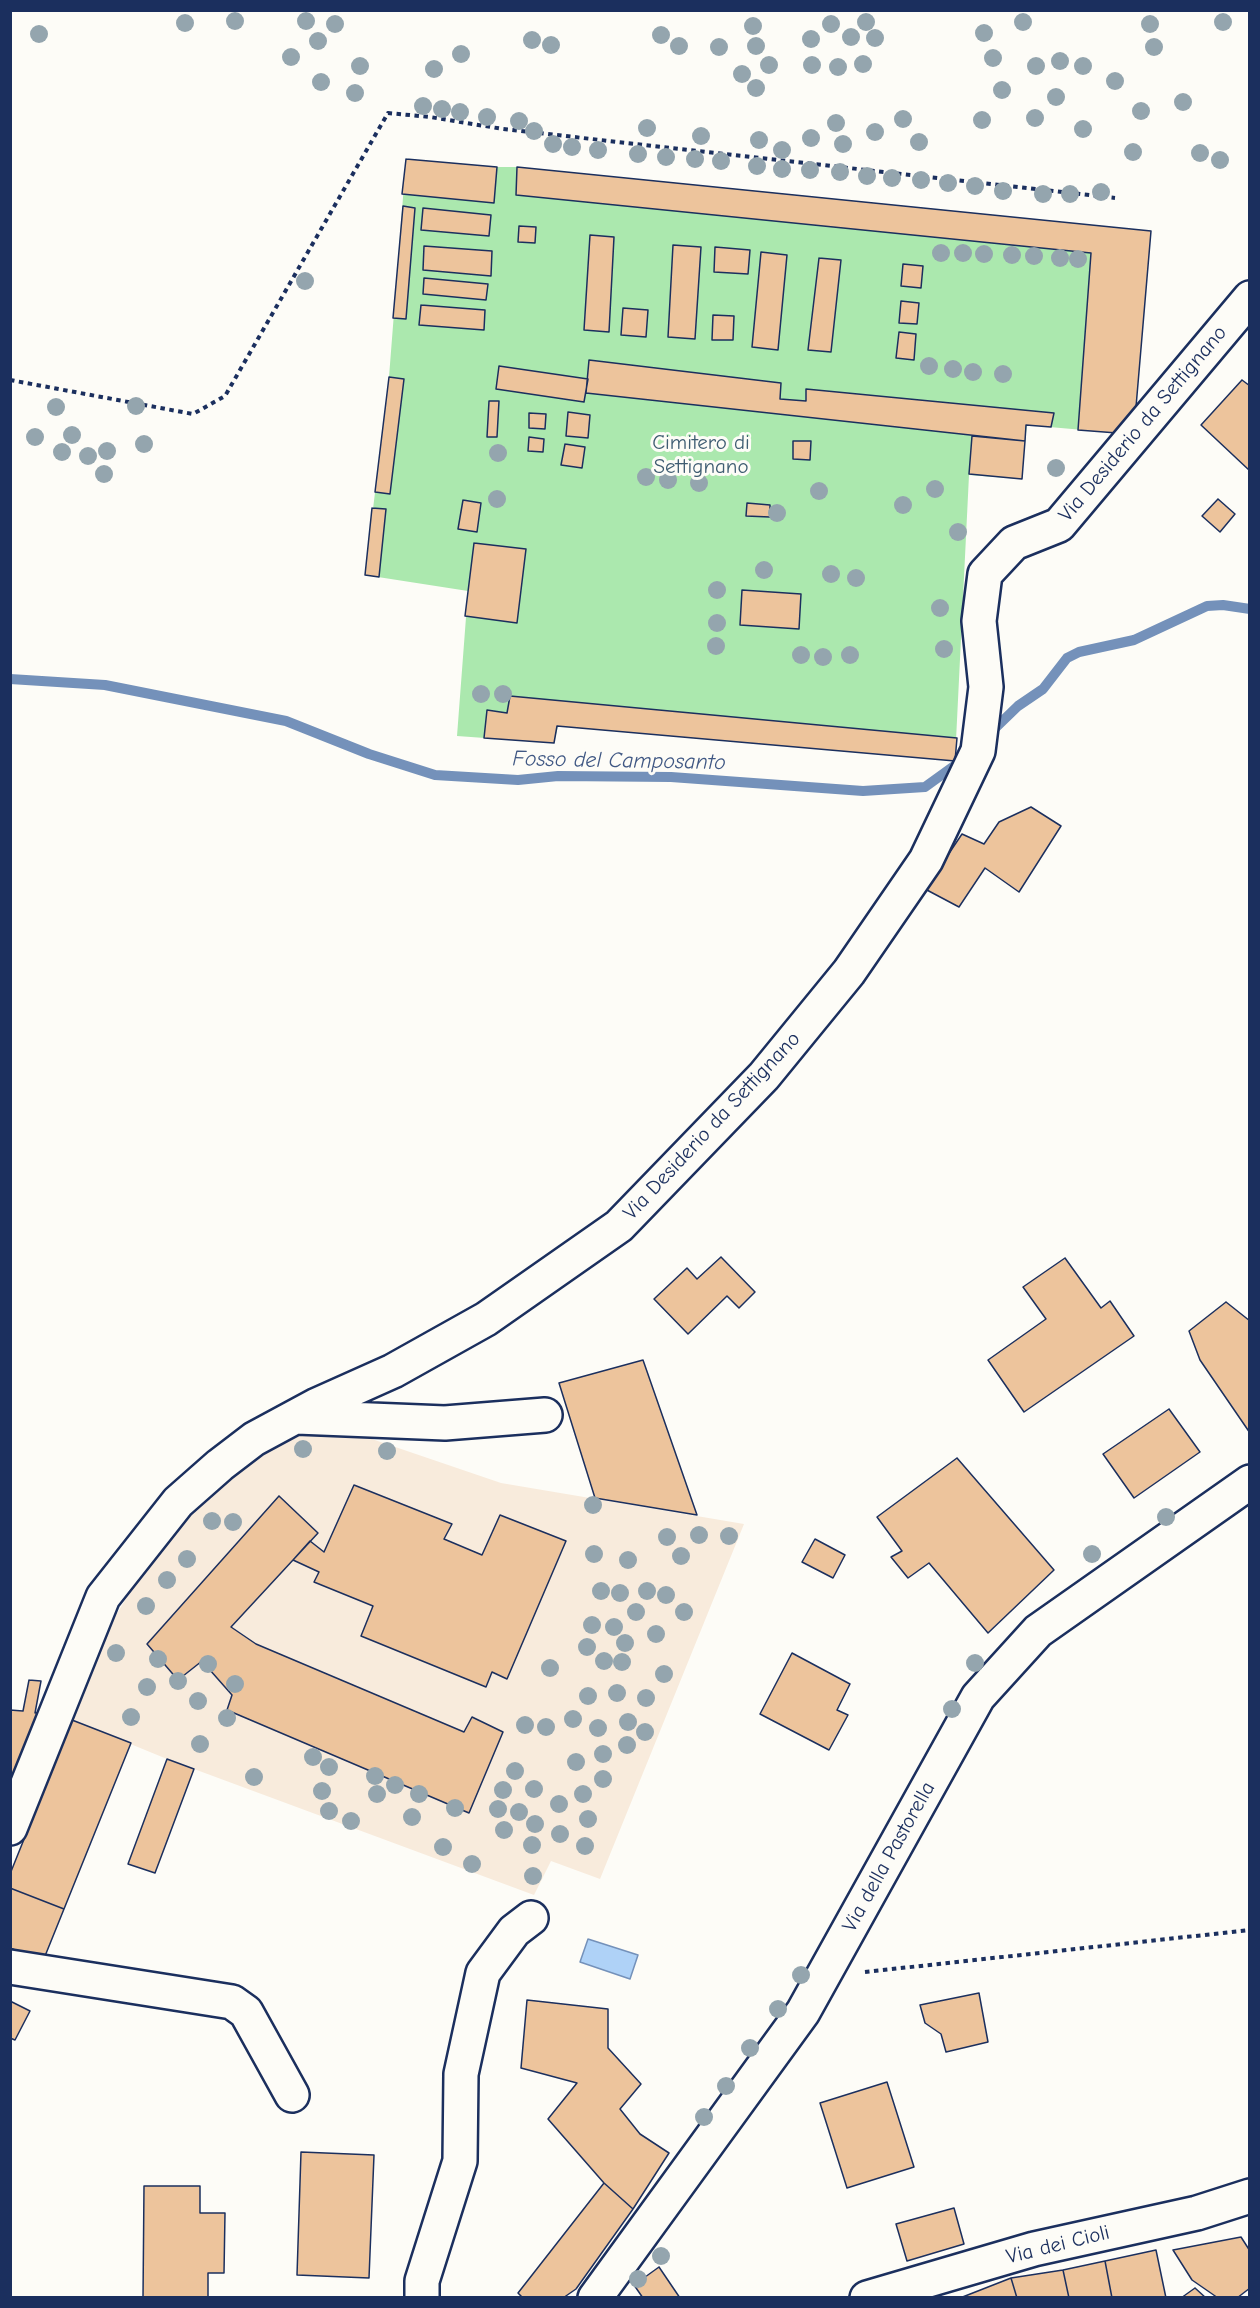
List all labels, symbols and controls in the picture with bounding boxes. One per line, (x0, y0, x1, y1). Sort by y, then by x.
street label: Via Desiderio da Settignano (1054, 321, 1232, 527)
park label: Cimitero di Settignano (652, 430, 750, 480)
water label: Fosso del Camposanto (512, 746, 726, 776)
street label: Via Desiderio da Settignano (618, 1027, 806, 1225)
street label: Via della Pastorella (837, 1777, 941, 1937)
street label: Via dei Cioli (1004, 2220, 1112, 2270)

